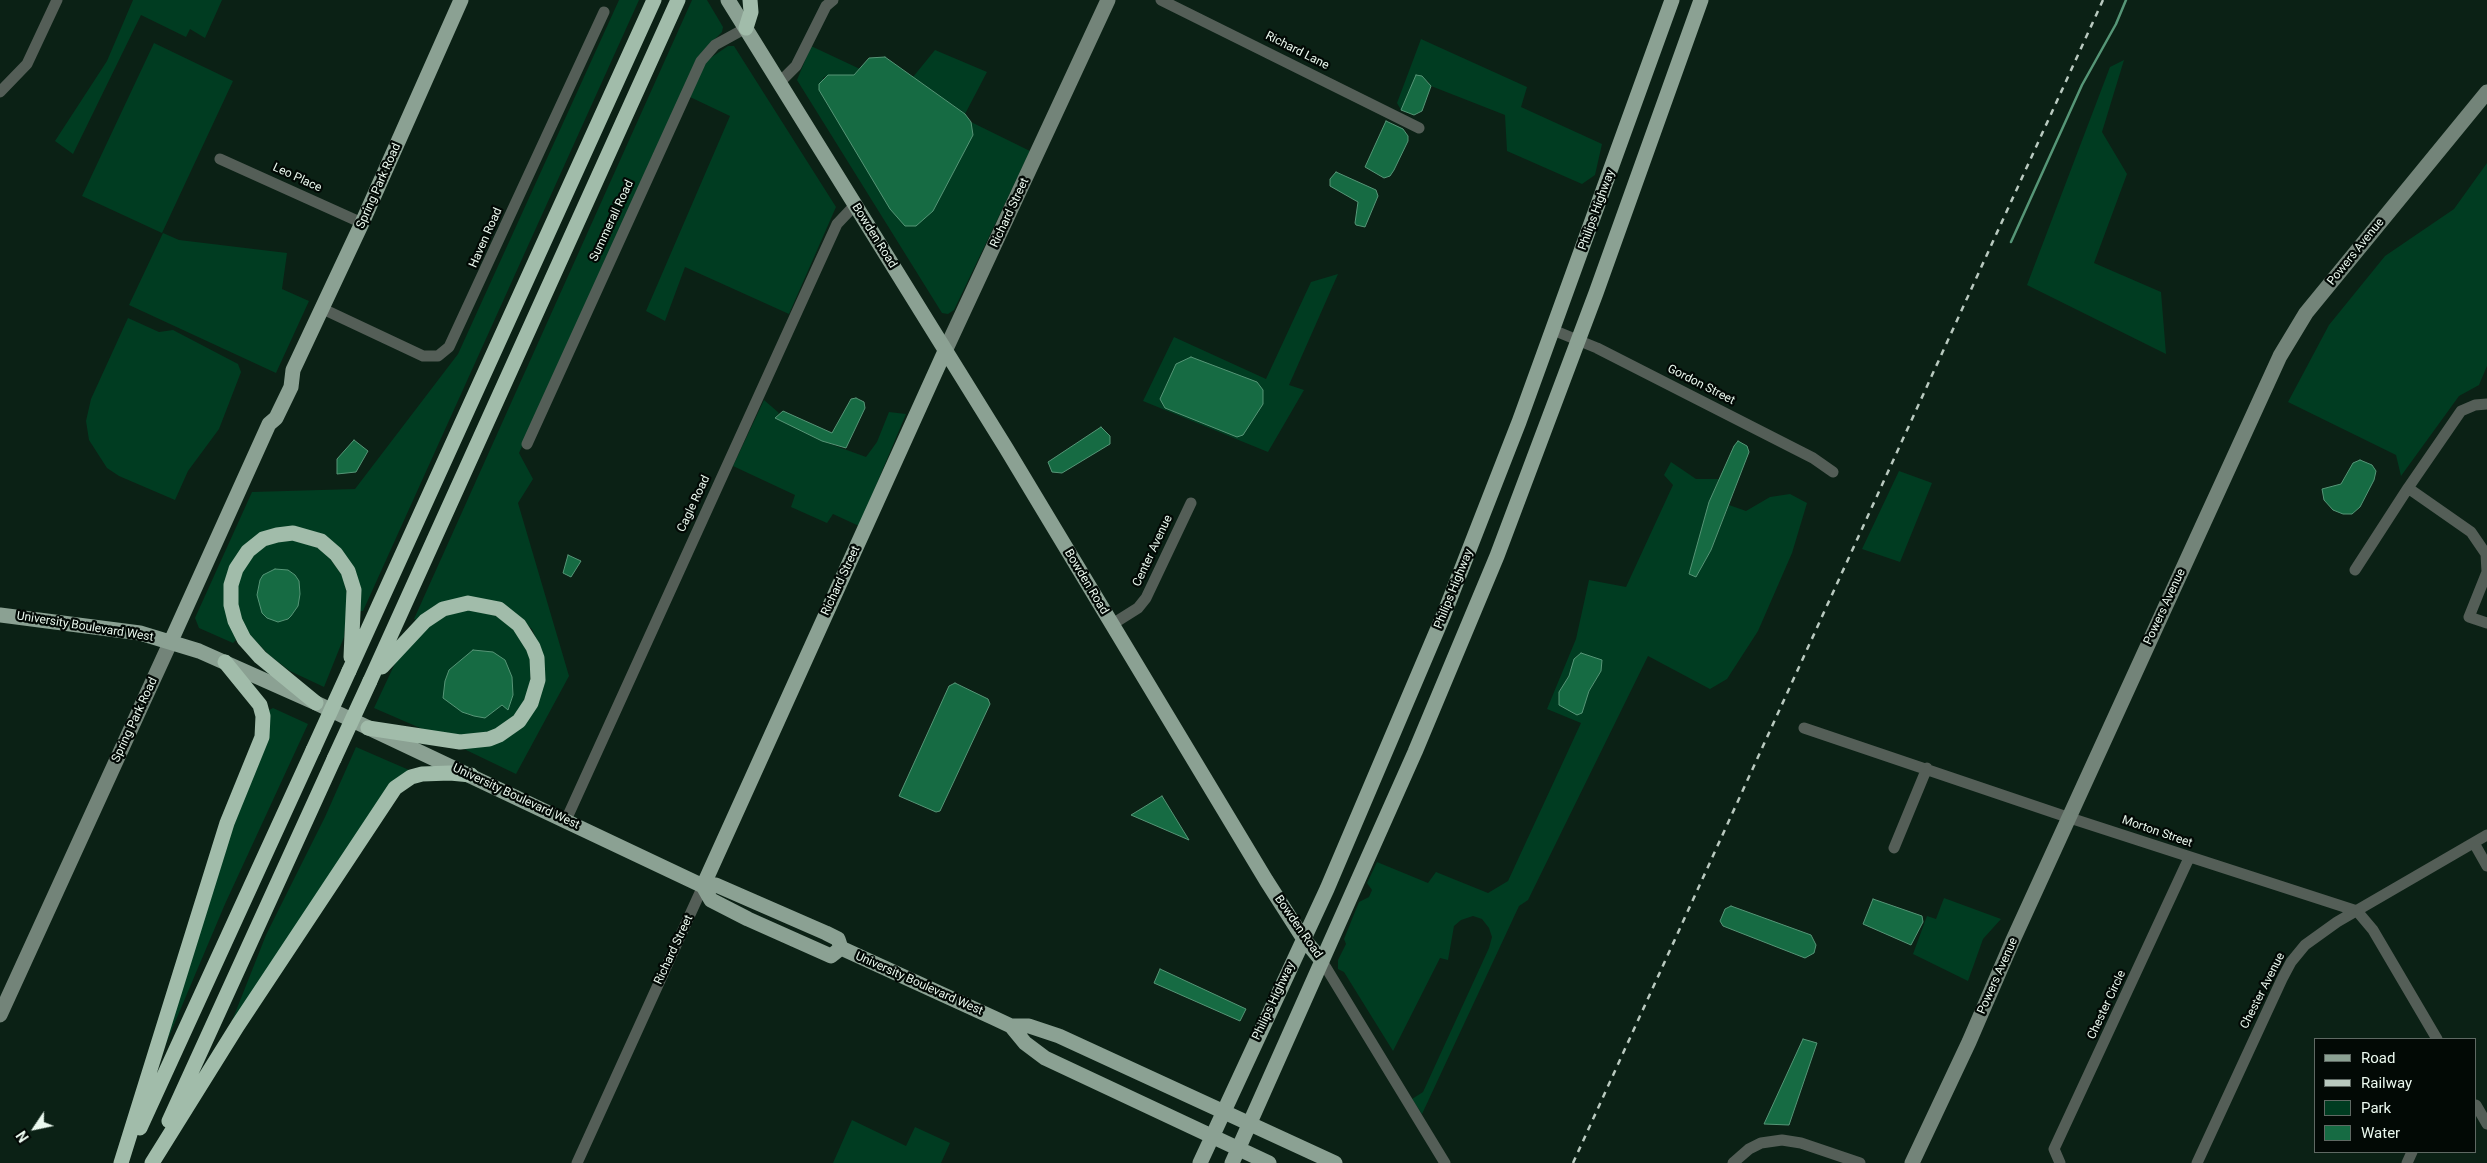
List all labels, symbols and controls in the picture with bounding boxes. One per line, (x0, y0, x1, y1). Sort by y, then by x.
street label: Richard Lane (1263, 29, 1331, 73)
street label: Spring Park Road (354, 141, 404, 231)
street label: Leo Place (270, 160, 324, 196)
street label: Philips Highway (1576, 168, 1618, 252)
street label: Richard Street (988, 176, 1032, 250)
street label: Summerall Road (587, 178, 637, 264)
street label: Bowden Road (848, 201, 900, 271)
street label: Haven Road (466, 206, 506, 270)
street label: Powers Avenue (2325, 216, 2387, 288)
street label: Gordon Street (1665, 362, 1737, 408)
street label: Cagle Road (675, 473, 713, 535)
street label: Center Avenue (1130, 513, 1176, 589)
street label: Richard Street (819, 544, 863, 618)
street label: Bowden Road (1061, 547, 1111, 617)
street label: Philips Highway (1431, 547, 1477, 631)
street label: Powers Avenue (2141, 567, 2189, 647)
street label: University Boulevard West (16, 609, 154, 645)
street label: Spring Park Road (109, 675, 161, 765)
street label: University Boulevard West (450, 761, 582, 833)
street label: Morton Street (2120, 813, 2194, 851)
street label: Bowden Road (1271, 893, 1325, 961)
street label: Richard Street (652, 913, 696, 987)
street label: Powers Avenue (1975, 936, 2021, 1016)
street label: University Boulevard West (853, 949, 985, 1019)
street label: Chester Avenue (2238, 951, 2288, 1031)
street label: Philips Highway (1250, 960, 1298, 1042)
street label: Chester Circle (2085, 968, 2129, 1042)
legend (2314, 1038, 2477, 1153)
text: Road (2361, 1049, 2395, 1067)
text: Railway (2361, 1074, 2412, 1092)
text: Park (2361, 1099, 2391, 1117)
north arrow (10, 1103, 60, 1153)
text: Water (2361, 1124, 2400, 1142)
text: N (13, 1128, 32, 1145)

